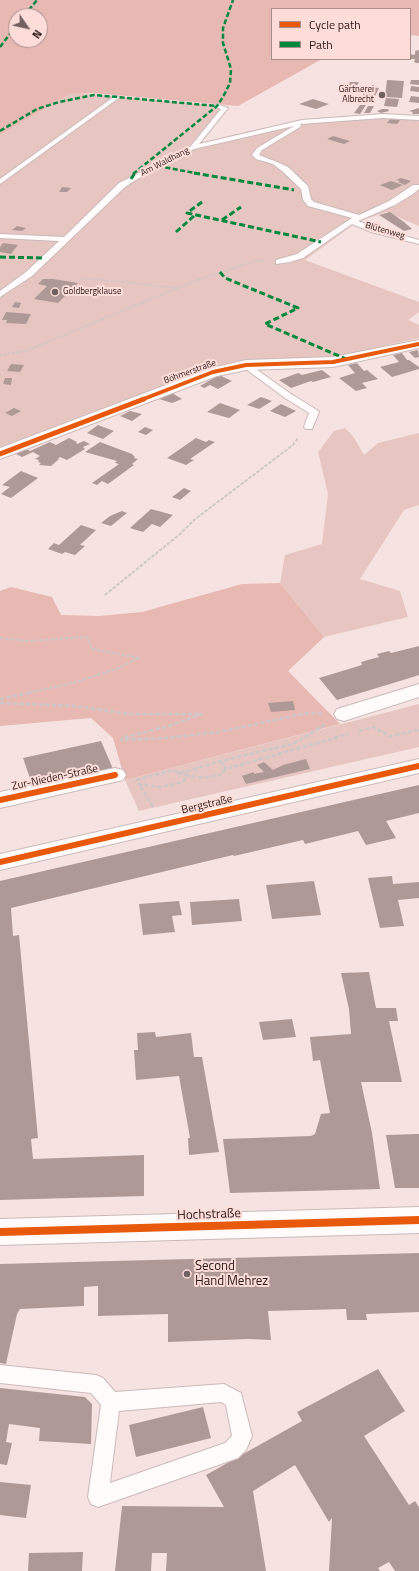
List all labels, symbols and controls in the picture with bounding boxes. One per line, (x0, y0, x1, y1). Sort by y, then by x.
north arrow (8, 8, 48, 48)
legend (271, 8, 411, 60)
text: Cycle path (309, 15, 361, 34)
text: N (28, 27, 46, 42)
text: Path (309, 35, 333, 54)
place label: Gärtnerei Albrecht (339, 85, 374, 106)
marker: Gärtnerei Albrecht (377, 90, 387, 100)
street label: Am Waldhang (139, 145, 191, 179)
street label: Blütenweg (364, 220, 406, 242)
marker: Goldbergklause (50, 287, 60, 297)
place label: Goldbergklause (63, 287, 121, 297)
street label: Böhmerstraße (162, 358, 218, 386)
street label: Zur-Nieden-Straße (11, 762, 99, 794)
street label: Bergstraße (180, 793, 234, 817)
street label: Hochstraße (177, 1206, 241, 1224)
place label: Second Hand Mehrez (195, 1259, 268, 1290)
marker: Second Hand Mehrez (182, 1269, 192, 1279)

